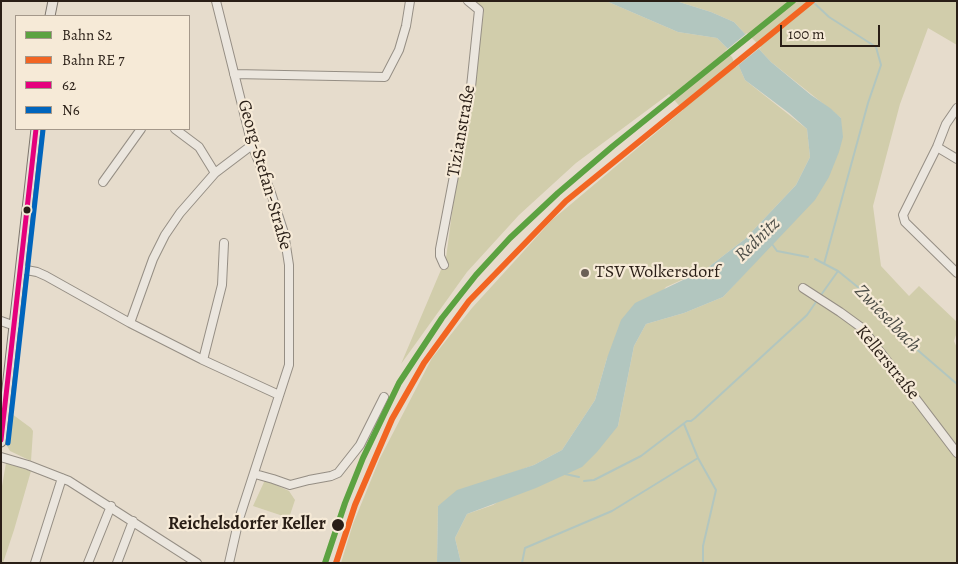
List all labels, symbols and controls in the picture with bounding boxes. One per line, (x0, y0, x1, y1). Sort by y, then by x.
legend (15, 15, 190, 130)
scale bar (783, 15, 883, 47)
text: 100 m (788, 24, 825, 44)
text: Bahn S2 (62, 25, 112, 45)
text: Bahn RE 7 (62, 50, 124, 70)
text: 62 (62, 75, 76, 95)
street label: Tizianstraße (443, 83, 481, 179)
street label: Georg-Stefan-Straße (232, 97, 296, 253)
text: N6 (62, 100, 80, 120)
unlabelled marker (22, 205, 32, 215)
water label: Rednitz (731, 213, 785, 267)
place label: TSV Wolkersdorf (595, 262, 720, 284)
marker: TSV Wolkersdorf (579, 267, 591, 279)
water label: Zwieselbach (849, 280, 925, 358)
street label: Kellerstraße (850, 321, 924, 405)
place label: Reichelsdorfer Keller (168, 514, 326, 536)
marker: Reichelsdorfer Keller (330, 517, 346, 533)

